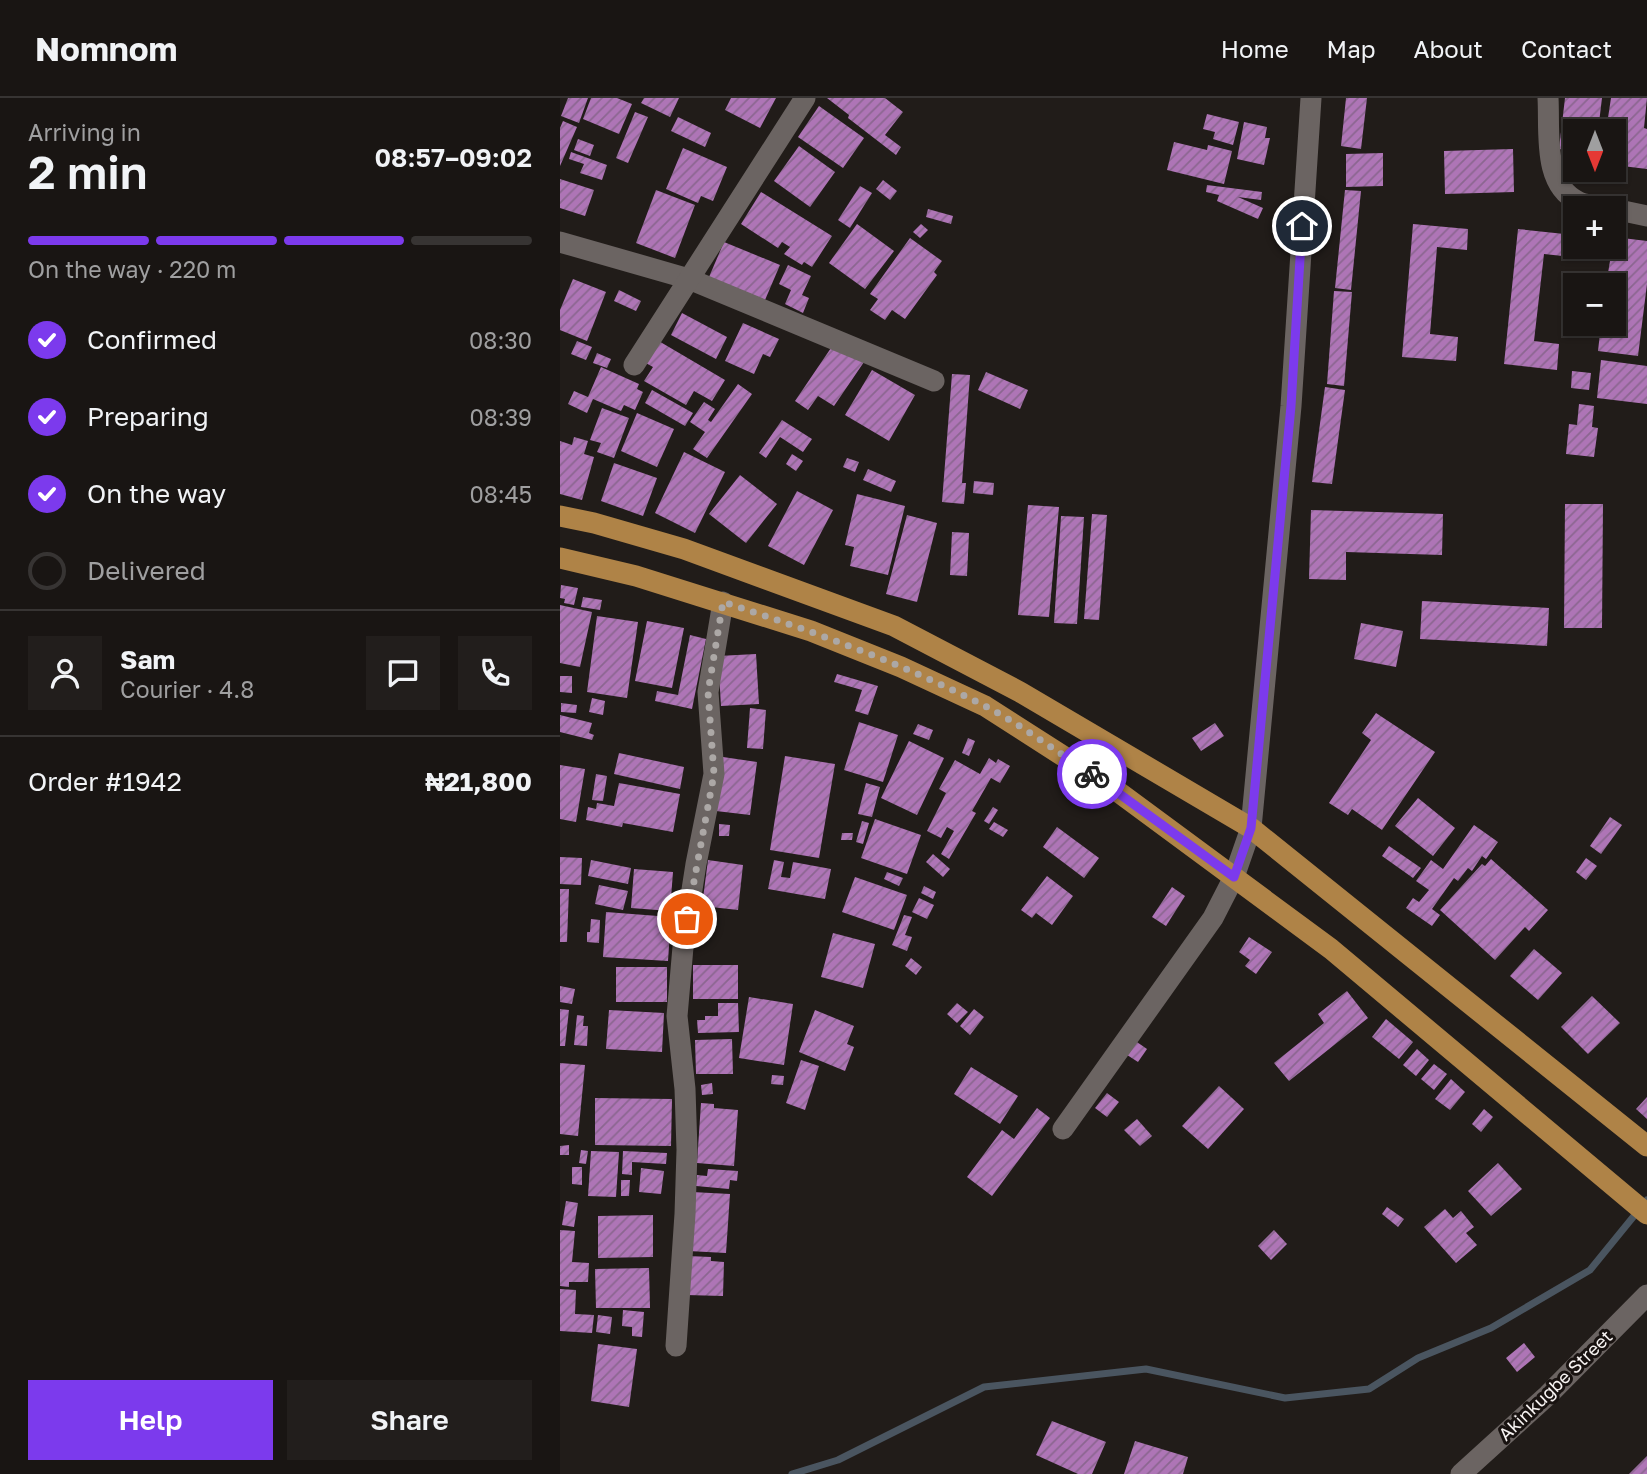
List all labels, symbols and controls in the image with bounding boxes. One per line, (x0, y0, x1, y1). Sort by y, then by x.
text: Nomnom (35, 29, 177, 68)
text: Home (1221, 34, 1289, 63)
text: Map (1327, 34, 1376, 63)
text: About (1414, 34, 1483, 63)
text: Contact (1521, 34, 1612, 63)
text: Arriving in (28, 118, 141, 146)
north arrow (1563, 119, 1626, 182)
map controls (1563, 119, 1626, 336)
text: 08:57–09:02 (374, 142, 532, 173)
text: 2 min (28, 144, 148, 199)
pin (1272, 196, 1332, 256)
button: + (1563, 196, 1626, 259)
icon: home (1283, 207, 1321, 245)
text: On the way · 220 m (28, 255, 236, 283)
button: − (1563, 273, 1626, 336)
icon: check (28, 321, 66, 359)
text: Confirmed (87, 324, 217, 355)
text: 08:30 (469, 326, 532, 354)
icon: check (28, 398, 66, 436)
text: Preparing (87, 401, 209, 432)
text: 08:39 (469, 403, 532, 431)
icon: check (28, 475, 66, 513)
text: On the way (87, 478, 226, 509)
text: 08:45 (469, 480, 532, 508)
text: Delivered (87, 555, 206, 586)
button: person (28, 636, 102, 710)
button: chat (366, 636, 440, 710)
button: phone (458, 636, 532, 710)
text: Sam (120, 644, 175, 675)
text: Courier · 4.8 (120, 675, 254, 703)
courier (1057, 739, 1127, 809)
icon: bike (1073, 755, 1111, 793)
text: Order #1942 (28, 766, 182, 797)
text: ₦21,800 (425, 766, 532, 797)
pin (657, 889, 717, 949)
icon: bag (668, 900, 706, 938)
street label: Akinkugbe Street (1494, 1325, 1616, 1445)
button: Help (28, 1380, 273, 1460)
button: Share (287, 1380, 532, 1460)

